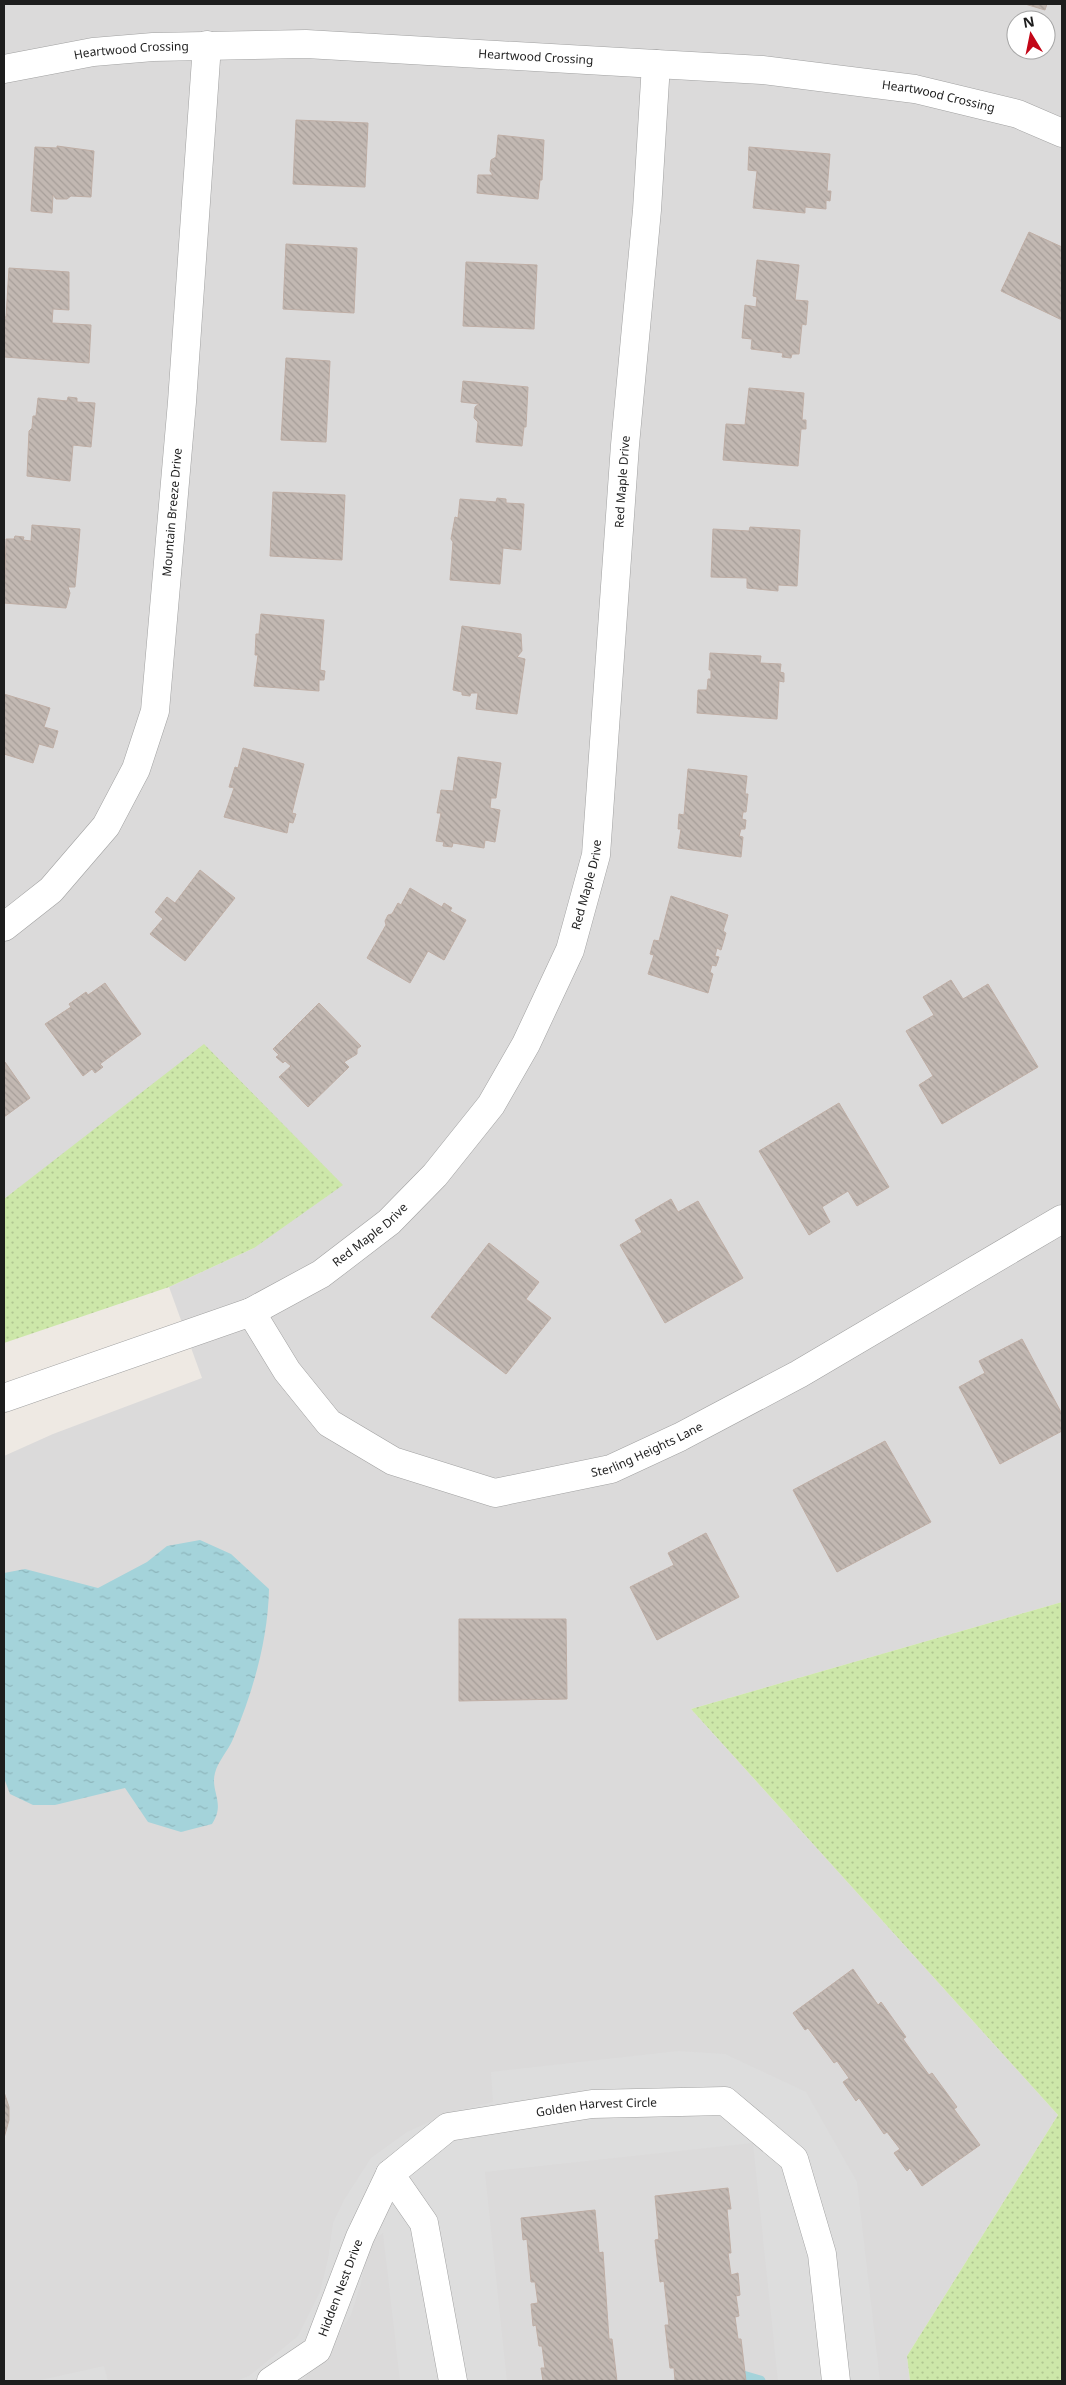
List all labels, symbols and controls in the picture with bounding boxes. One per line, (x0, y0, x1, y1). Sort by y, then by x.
north arrow (1006, 10, 1056, 60)
text: N (1021, 11, 1036, 32)
street label: Heartwood Crossing (72, 37, 189, 63)
street label: Heartwood Crossing (478, 45, 594, 68)
street label: Heartwood Crossing (881, 76, 997, 116)
street label: Red Maple Drive (610, 435, 634, 528)
street label: Mountain Breeze Drive (158, 447, 186, 577)
street label: Red Maple Drive (567, 839, 605, 931)
street label: Red Maple Drive (329, 1199, 411, 1270)
street label: Sterling Heights Lane (589, 1417, 706, 1481)
street label: Golden Harvest Circle (535, 2094, 657, 2121)
street label: Hidden Nest Drive (314, 2236, 367, 2339)

